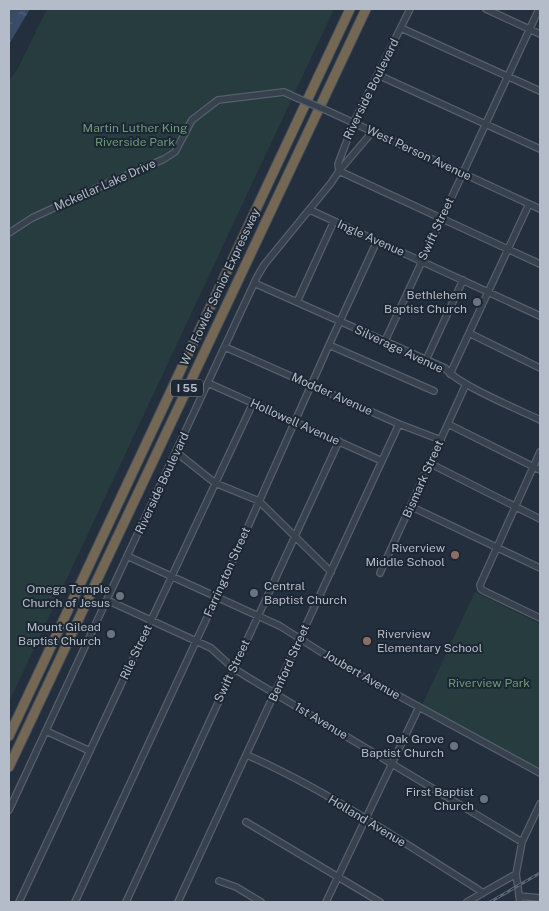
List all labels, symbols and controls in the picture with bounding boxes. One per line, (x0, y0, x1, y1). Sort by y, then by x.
street label: Riverside Boulevard (341, 36, 401, 142)
park label: Martin Luther King Riverside Park (83, 121, 187, 149)
street label: West Person Avenue (364, 123, 474, 184)
street label: Mckellar Lake Drive (52, 156, 158, 214)
street label: Swift Street (415, 195, 457, 263)
street label: W B Fowler Senior Expressway (177, 206, 263, 368)
street label: Ingle Avenue (335, 217, 407, 259)
place label: Bethlehem Baptist Church (384, 288, 467, 316)
marker: Bethlehem Baptist Church (471, 296, 483, 308)
street label: Silverage Avenue (352, 322, 446, 376)
street label: Modder Avenue (289, 370, 375, 418)
road number: I 55 (171, 379, 203, 396)
street label: Hollowell Avenue (248, 396, 342, 448)
street label: Riverside Boulevard (132, 430, 192, 536)
street label: Bismark Street (400, 438, 447, 520)
street label: Farrington Street (201, 525, 253, 619)
place label: Riverview Middle School (365, 541, 446, 569)
marker: Riverview Middle School (449, 549, 461, 561)
place label: Central Baptist Church (264, 579, 347, 607)
place label: Omega Temple Church of Jesus (22, 582, 110, 610)
marker: Central Baptist Church (248, 587, 260, 599)
marker: Omega Temple Church of Jesus (114, 590, 126, 602)
place label: Mount Gilead Baptist Church (18, 620, 101, 648)
street label: Rile Street (117, 622, 155, 682)
street label: Benford Street (266, 622, 312, 704)
place label: Riverview Elementary School (377, 627, 483, 655)
marker: Mount Gilead Baptist Church (105, 628, 117, 640)
marker: Riverview Elementary School (361, 635, 373, 647)
street label: Swift Street (211, 637, 253, 705)
street label: Joubert Avenue (321, 648, 403, 703)
park label: Riverview Park (448, 676, 530, 690)
street label: 1st Avenue (292, 700, 350, 742)
place label: Oak Grove Baptist Church (361, 732, 444, 760)
marker: Oak Grove Baptist Church (448, 740, 460, 752)
place label: First Baptist Church (406, 785, 474, 813)
street label: Holland Avenue (326, 792, 408, 850)
marker: First Baptist Church (478, 793, 490, 805)

